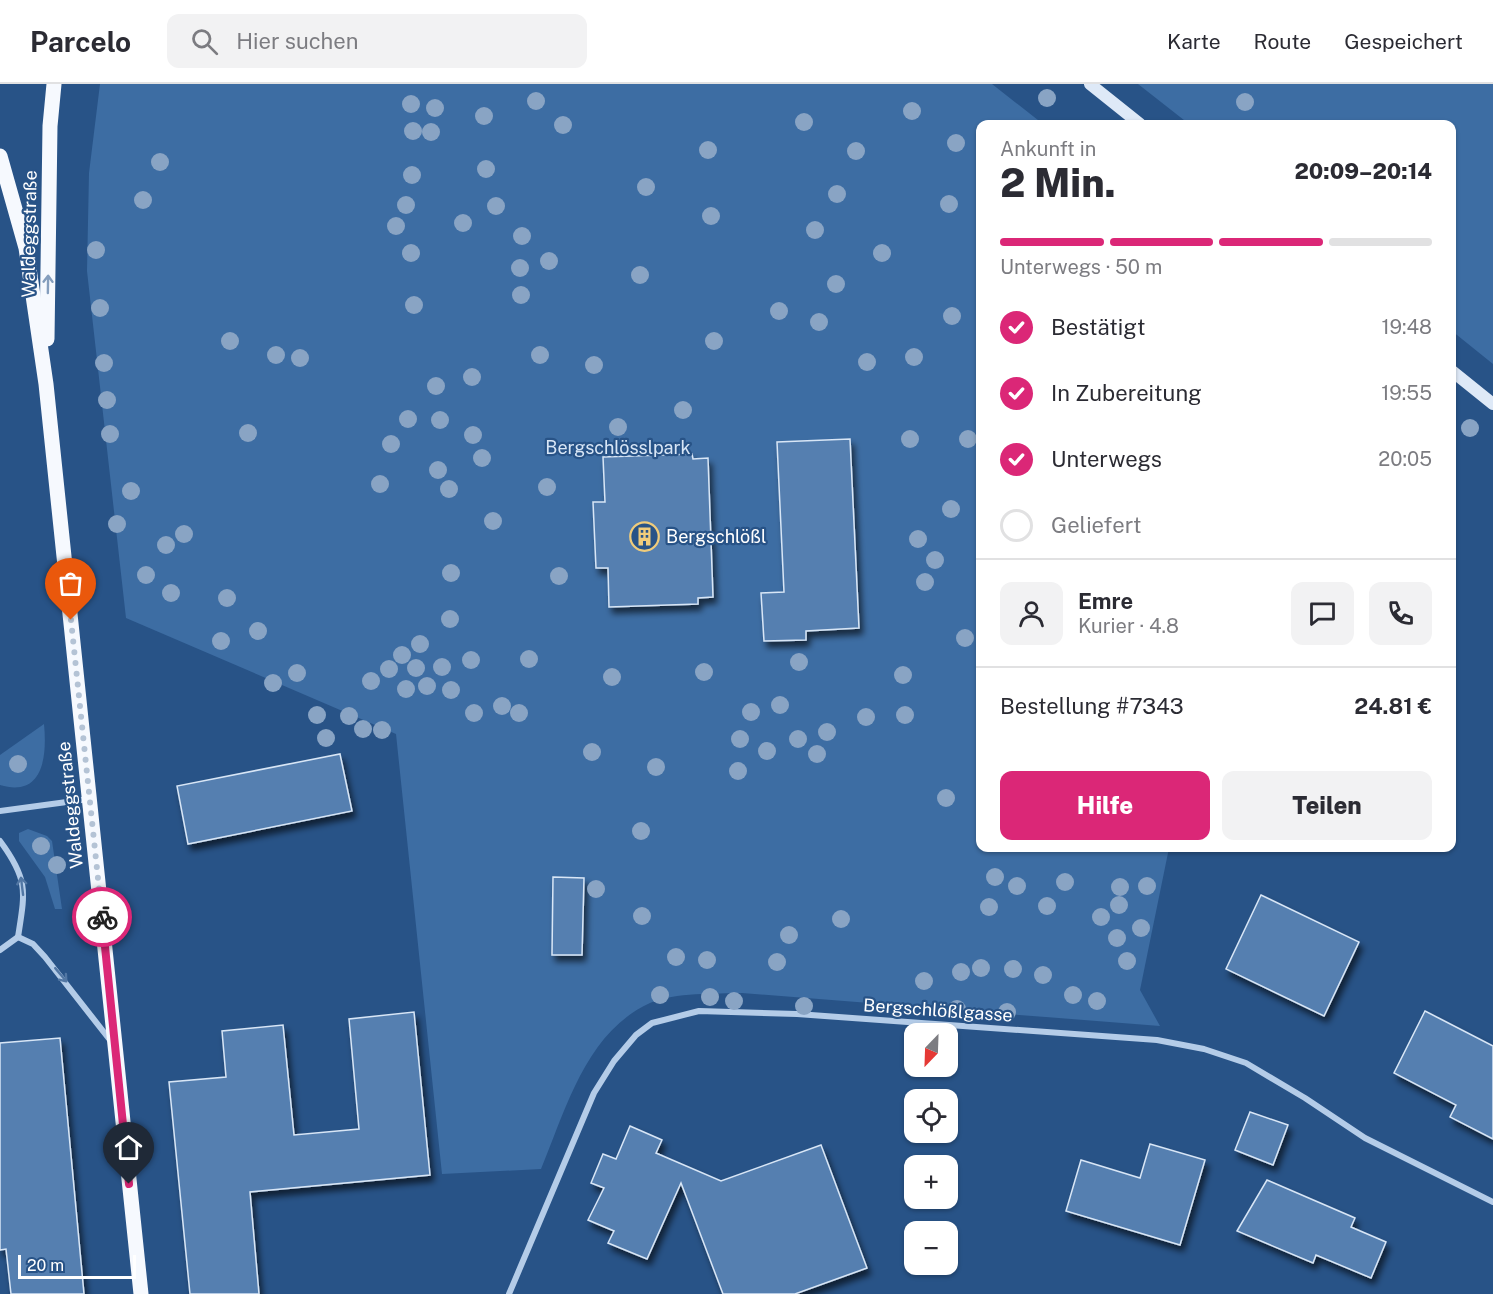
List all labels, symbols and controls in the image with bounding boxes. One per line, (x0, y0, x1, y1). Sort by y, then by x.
search box (167, 14, 587, 68)
text: Parcelo (30, 25, 131, 58)
icon: search (188, 25, 221, 58)
text: Hier suchen (236, 28, 358, 54)
text: Karte (1167, 29, 1221, 54)
text: Route (1254, 29, 1311, 54)
text: Gespeichert (1344, 29, 1463, 54)
text: Ankunft in (1000, 137, 1096, 161)
text: 20:09–20:14 (1294, 158, 1432, 184)
text: 2 Min. (1000, 160, 1116, 206)
street label: Waldeggstraße (17, 170, 41, 298)
text: Unterwegs · 50 m (1000, 255, 1162, 279)
one-way arrow (42, 274, 53, 294)
icon: check (1000, 311, 1033, 344)
text: Bestätigt (1051, 314, 1146, 340)
text: 19:48 (1381, 315, 1432, 339)
icon: check (1000, 377, 1033, 410)
text: In Zubereitung (1051, 380, 1202, 406)
text: 19:55 (1381, 381, 1432, 405)
park label: Bergschlösslpark (545, 437, 691, 458)
icon: check (1000, 443, 1033, 476)
text: Unterwegs (1051, 446, 1162, 472)
text: 20:05 (1378, 447, 1432, 471)
text: Geliefert (1051, 512, 1141, 538)
building icon: Bergschlößl (629, 520, 661, 552)
place label: Bergschlößl (666, 526, 766, 547)
pin (45, 558, 96, 620)
icon: bag (54, 567, 87, 600)
button: person (1000, 582, 1063, 645)
button: chat (1291, 582, 1354, 645)
button: phone (1369, 582, 1432, 645)
text: Emre (1078, 588, 1133, 614)
text: Kurier · 4.8 (1078, 614, 1179, 638)
text: Bestellung #7343 (1000, 693, 1184, 719)
text: 24.81 € (1354, 693, 1432, 719)
street label: Waldeggstraße (53, 741, 87, 869)
button: Hilfe (1000, 771, 1210, 840)
button: Teilen (1222, 771, 1432, 840)
one-way arrow (16, 877, 27, 897)
courier (72, 887, 132, 947)
icon: bike (86, 901, 119, 934)
one-way arrow (54, 967, 67, 983)
street label: Bergschlößlgasse (863, 994, 1013, 1026)
north arrow (904, 1023, 958, 1077)
map controls (904, 1023, 958, 1275)
button: locate (904, 1089, 958, 1143)
pin (103, 1122, 154, 1184)
icon: home (112, 1131, 145, 1164)
button: + (904, 1155, 958, 1209)
button: − (904, 1221, 958, 1275)
scale bar (18, 1252, 136, 1280)
text: 20 m (27, 1256, 64, 1275)

